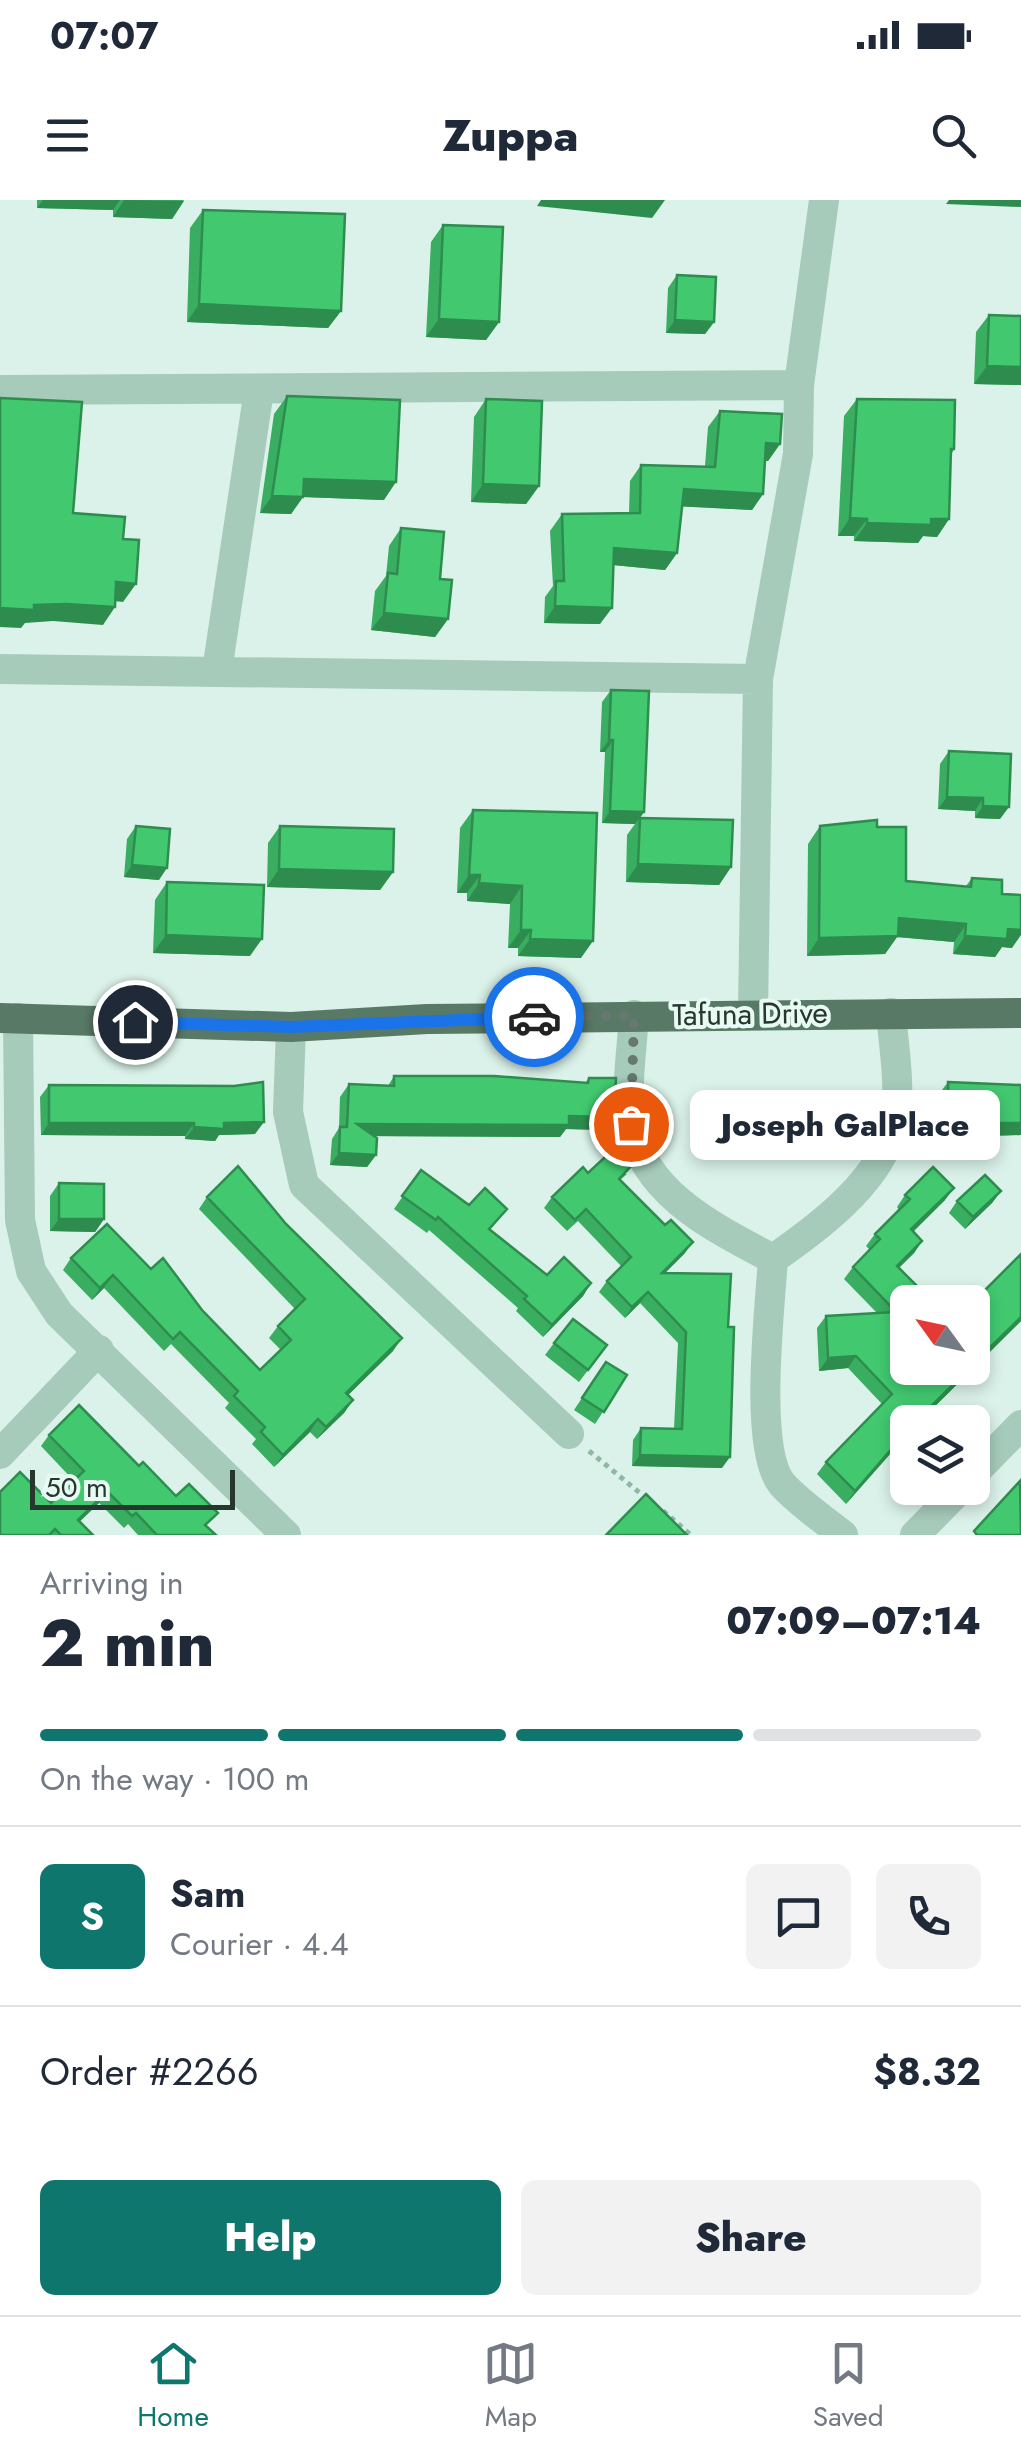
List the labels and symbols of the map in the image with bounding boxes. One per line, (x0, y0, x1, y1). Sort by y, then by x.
courier (484, 967, 584, 1067)
pin (93, 980, 178, 1065)
street label: Tafuna Drive (672, 991, 828, 1036)
pin (589, 1082, 674, 1167)
callout: Joseph GalPlace (691, 1089, 1001, 1159)
north arrow (890, 1285, 990, 1385)
scale bar (30, 1465, 235, 1510)

